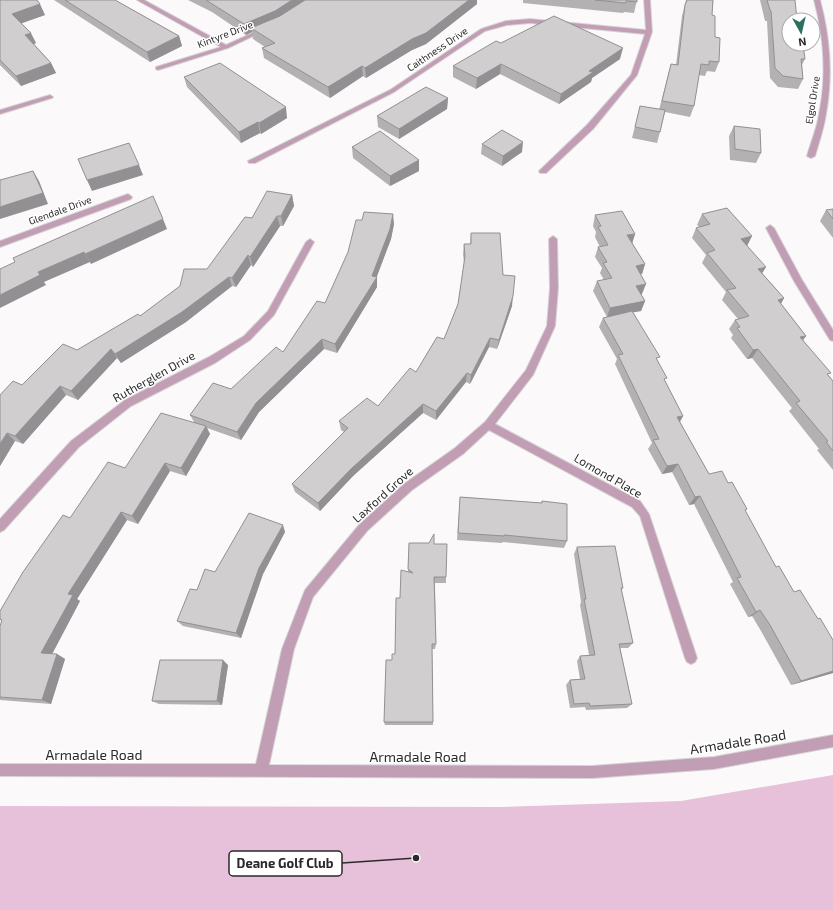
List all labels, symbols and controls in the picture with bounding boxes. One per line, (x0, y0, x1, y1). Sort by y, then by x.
north arrow (781, 12, 821, 52)
street label: Kintyre Drive (196, 18, 254, 50)
street label: Caithness Drive (404, 24, 470, 74)
text: N (798, 35, 807, 49)
street label: Elgol Drive (802, 75, 822, 125)
street label: Glendale Drive (27, 193, 93, 227)
street label: Rutherglen Drive (110, 348, 197, 405)
street label: Lomond Place (572, 450, 645, 500)
street label: Laxford Grove (349, 464, 415, 525)
street label: Armadale Road (689, 726, 787, 757)
street label: Armadale Road (45, 746, 143, 763)
street label: Armadale Road (369, 748, 467, 765)
callout: Deane Golf Club (229, 851, 342, 876)
text: Deane Golf Club (237, 855, 334, 871)

